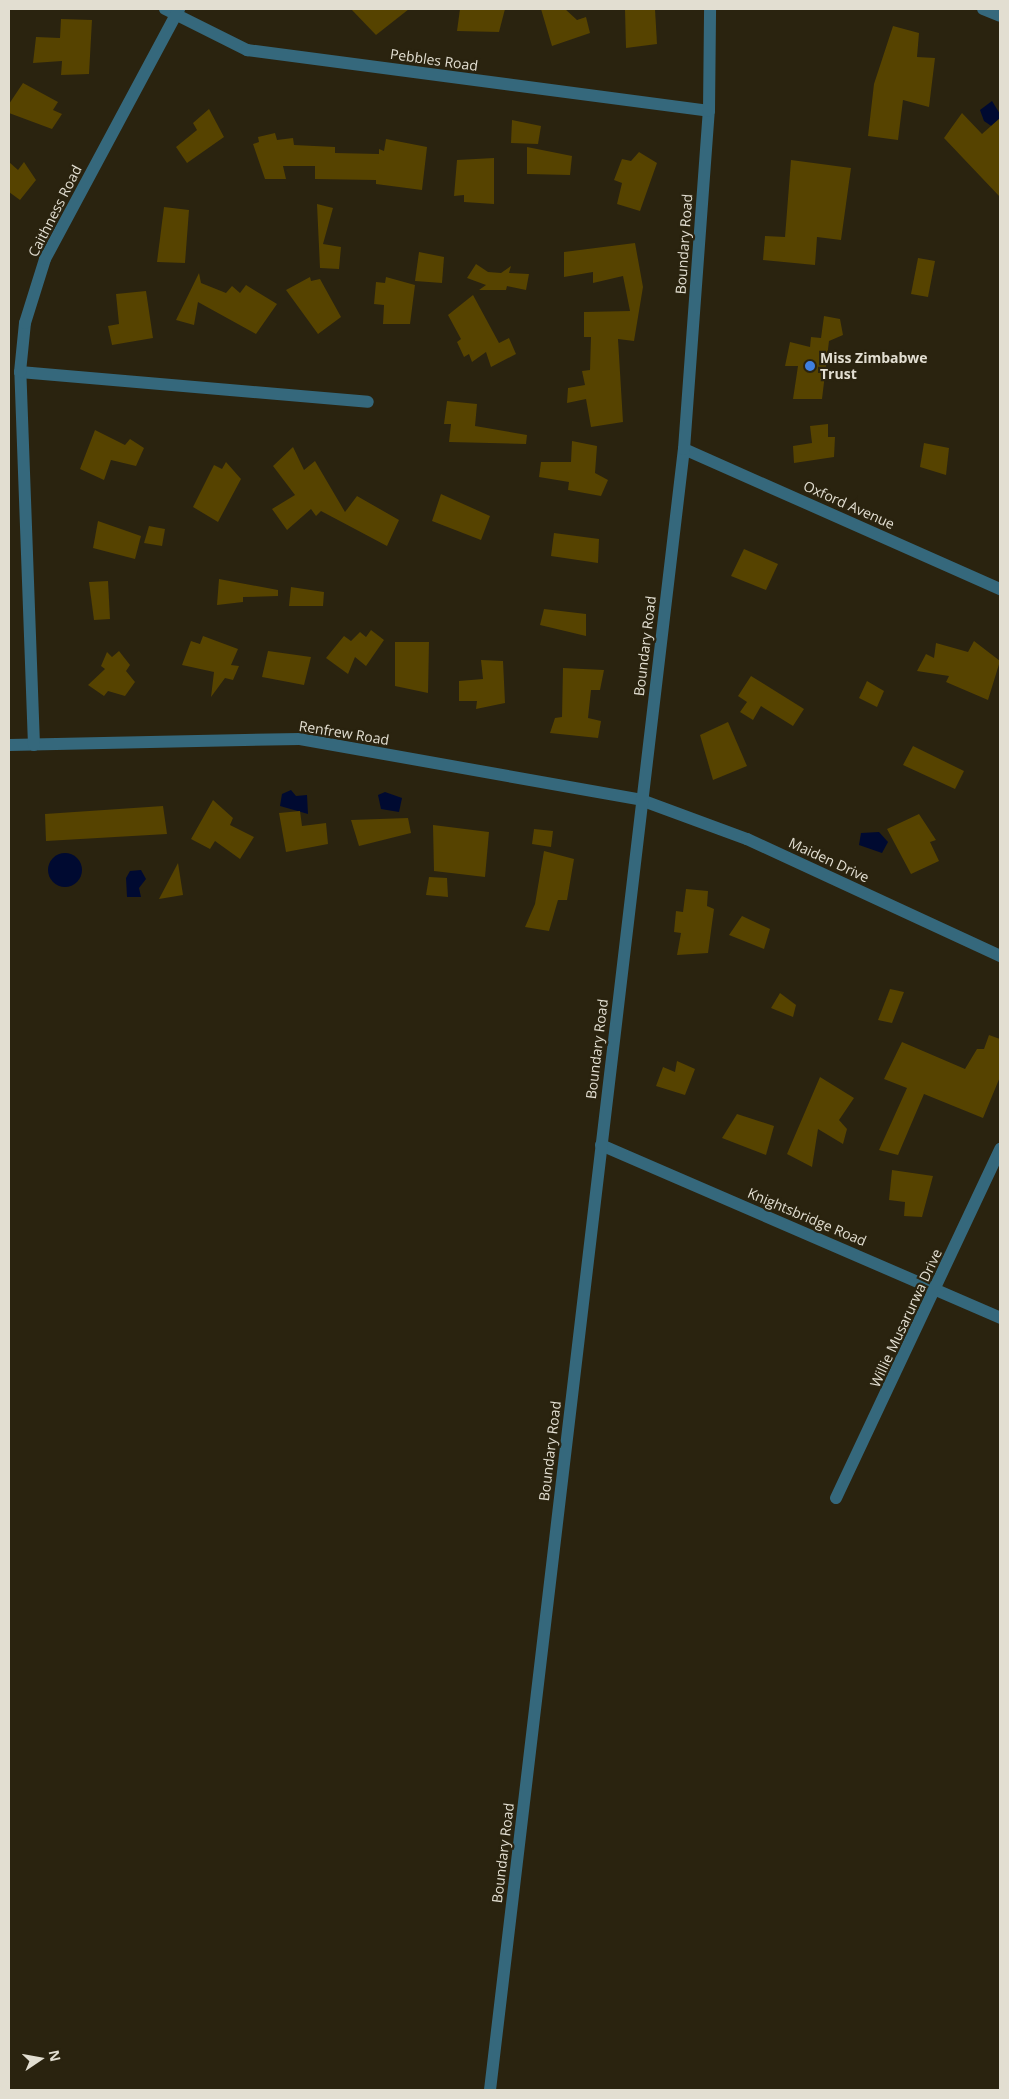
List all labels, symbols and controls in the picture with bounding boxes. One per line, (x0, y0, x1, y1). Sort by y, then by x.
street label: Pebbles Road (389, 46, 479, 74)
street label: Caithness Road (25, 162, 85, 260)
street label: Boundary Road (672, 193, 696, 295)
place label: Miss Zimbabwe Trust (820, 350, 928, 382)
marker: Miss Zimbabwe Trust (804, 360, 816, 372)
street label: Oxford Avenue (801, 477, 897, 533)
street label: Boundary Road (631, 595, 659, 697)
street label: Renfrew Road (298, 718, 390, 748)
street label: Maiden Drive (786, 834, 872, 886)
street label: Boundary Road (583, 998, 611, 1100)
street label: Knightsbridge Road (745, 1184, 869, 1250)
street label: Willie Musarurwa Drive (867, 1246, 945, 1390)
street label: Boundary Road (536, 1400, 564, 1502)
street label: Boundary Road (489, 1802, 517, 1904)
north arrow (15, 2034, 65, 2084)
text: N (45, 2048, 66, 2063)

